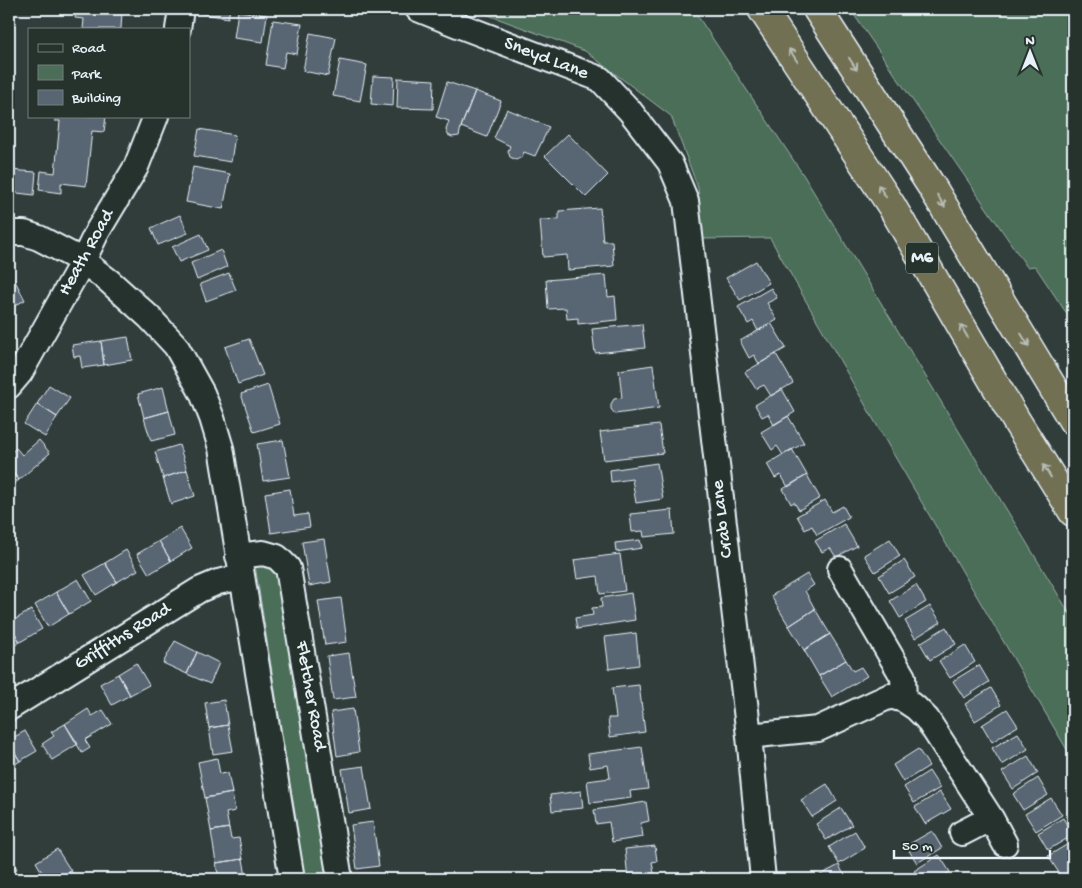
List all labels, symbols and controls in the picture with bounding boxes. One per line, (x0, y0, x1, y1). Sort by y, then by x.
legend (28, 28, 190, 118)
north arrow (1004, 28, 1054, 78)
street label: Sneyd Lane (500, 32, 592, 86)
text: N (1025, 33, 1035, 50)
text: Road (72, 40, 106, 58)
one-way arrow (788, 49, 798, 63)
one-way arrow (848, 57, 858, 71)
text: Park (71, 66, 102, 84)
text: Building (71, 90, 121, 108)
one-way arrow (877, 184, 887, 198)
one-way arrow (936, 193, 946, 207)
street label: Heath Road (54, 204, 121, 300)
road number: M6 (906, 242, 938, 274)
one-way arrow (959, 325, 969, 339)
one-way arrow (1020, 333, 1030, 347)
one-way arrow (1042, 464, 1052, 478)
street label: Crab Lane (707, 478, 739, 559)
street label: Griffiths Road (70, 597, 177, 676)
street label: Fletcher Road (289, 639, 331, 754)
scale bar (894, 828, 1051, 860)
text: 50 m (902, 838, 933, 856)

